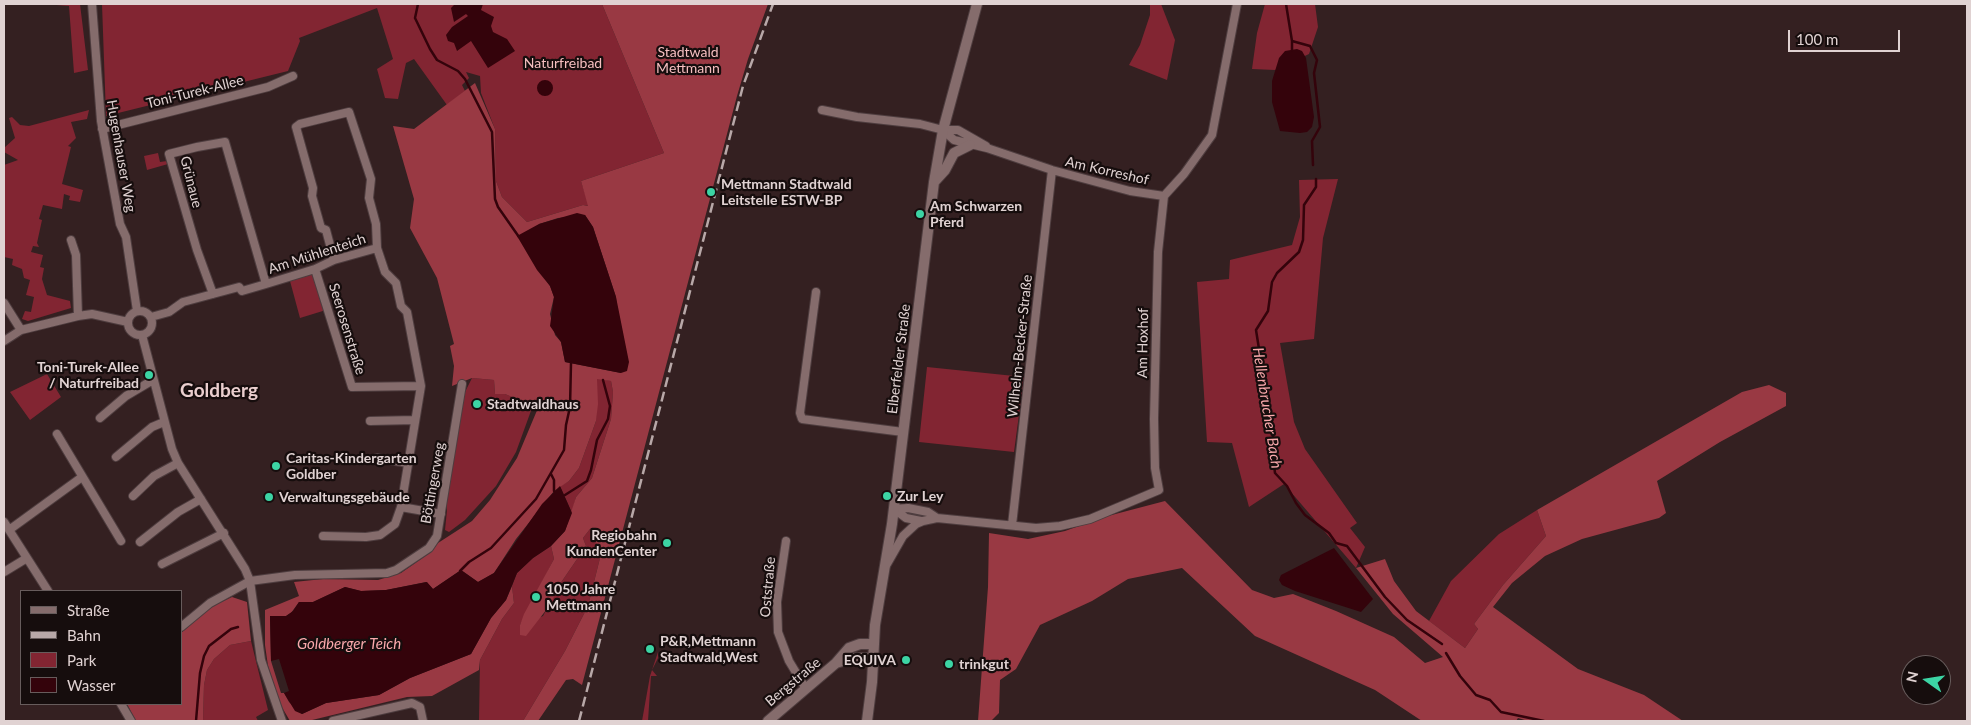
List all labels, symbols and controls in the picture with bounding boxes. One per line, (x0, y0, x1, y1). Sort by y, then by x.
scale bar (1791, 20, 1904, 52)
text: 100 m (1796, 30, 1838, 48)
park label: Stadtwald Mettmann (656, 44, 720, 76)
park label: Naturfreibad (524, 55, 602, 71)
street label: Toni-Turek-Allee (145, 72, 245, 112)
street label: Hugenhauser Weg (103, 98, 139, 214)
street label: Am Korreshof (1064, 153, 1150, 189)
street label: Grünaue (176, 154, 206, 210)
place label: Mettmann Stadtwald Leitstelle ESTW-BP (721, 176, 852, 208)
marker: Mettmann Stadtwald Leitstelle ESTW-BP (705, 186, 717, 198)
place label: Am Schwarzen Pferd (930, 198, 1022, 230)
marker: Am Schwarzen Pferd (914, 208, 926, 220)
street label: Am Mühlenteich (266, 230, 368, 278)
street label: Wilhelm-Becker-Straße (1004, 274, 1036, 418)
street label: Seerosenstraße (325, 281, 369, 377)
street label: Elberfelder Straße (884, 303, 914, 415)
street label: Am Hoxhof (1134, 308, 1152, 378)
water label: Hellenbrucher Bach (1249, 346, 1285, 470)
place label: Toni-Turek-Allee / Naturfreibad (37, 359, 139, 392)
marker: Toni-Turek-Allee / Naturfreibad (143, 369, 155, 381)
district label: Goldberg (180, 380, 258, 402)
place label: Stadtwaldhaus (487, 396, 579, 412)
marker: Stadtwaldhaus (471, 398, 483, 410)
street label: Böttingerweg (418, 441, 448, 525)
place label: Caritas-Kindergarten Goldber (286, 450, 417, 482)
marker: Caritas-Kindergarten Goldber (270, 460, 282, 472)
place label: Zur Ley (897, 488, 943, 504)
place label: Verwaltungsgebäude (279, 489, 410, 505)
marker: Zur Ley (881, 490, 893, 502)
marker: Verwaltungsgebäude (263, 491, 275, 503)
place label: Regiobahn KundenCenter (567, 527, 657, 560)
marker: Regiobahn KundenCenter (661, 537, 673, 549)
street label: Oststraße (757, 556, 779, 618)
place label: 1050 Jahre Mettmann (546, 581, 615, 614)
legend (20, 590, 182, 705)
marker: 1050 Jahre Mettmann (530, 591, 542, 603)
text: Straße (67, 601, 110, 619)
text: Bahn (67, 626, 101, 644)
place label: P&R,Mettmann Stadtwald,West (660, 633, 758, 666)
water label: Goldberger Teich (297, 635, 401, 653)
marker: P&R,Mettmann Stadtwald,West (644, 643, 656, 655)
text: Park (67, 651, 96, 669)
place label: EQUIVA (844, 652, 896, 668)
street label: Bergstraße (762, 654, 824, 710)
marker: EQUIVA (900, 654, 912, 666)
north arrow (1901, 655, 1951, 705)
place label: trinkgut (959, 656, 1009, 672)
marker: trinkgut (943, 658, 955, 670)
text: N (1902, 670, 1921, 684)
text: Wasser (67, 676, 116, 694)

